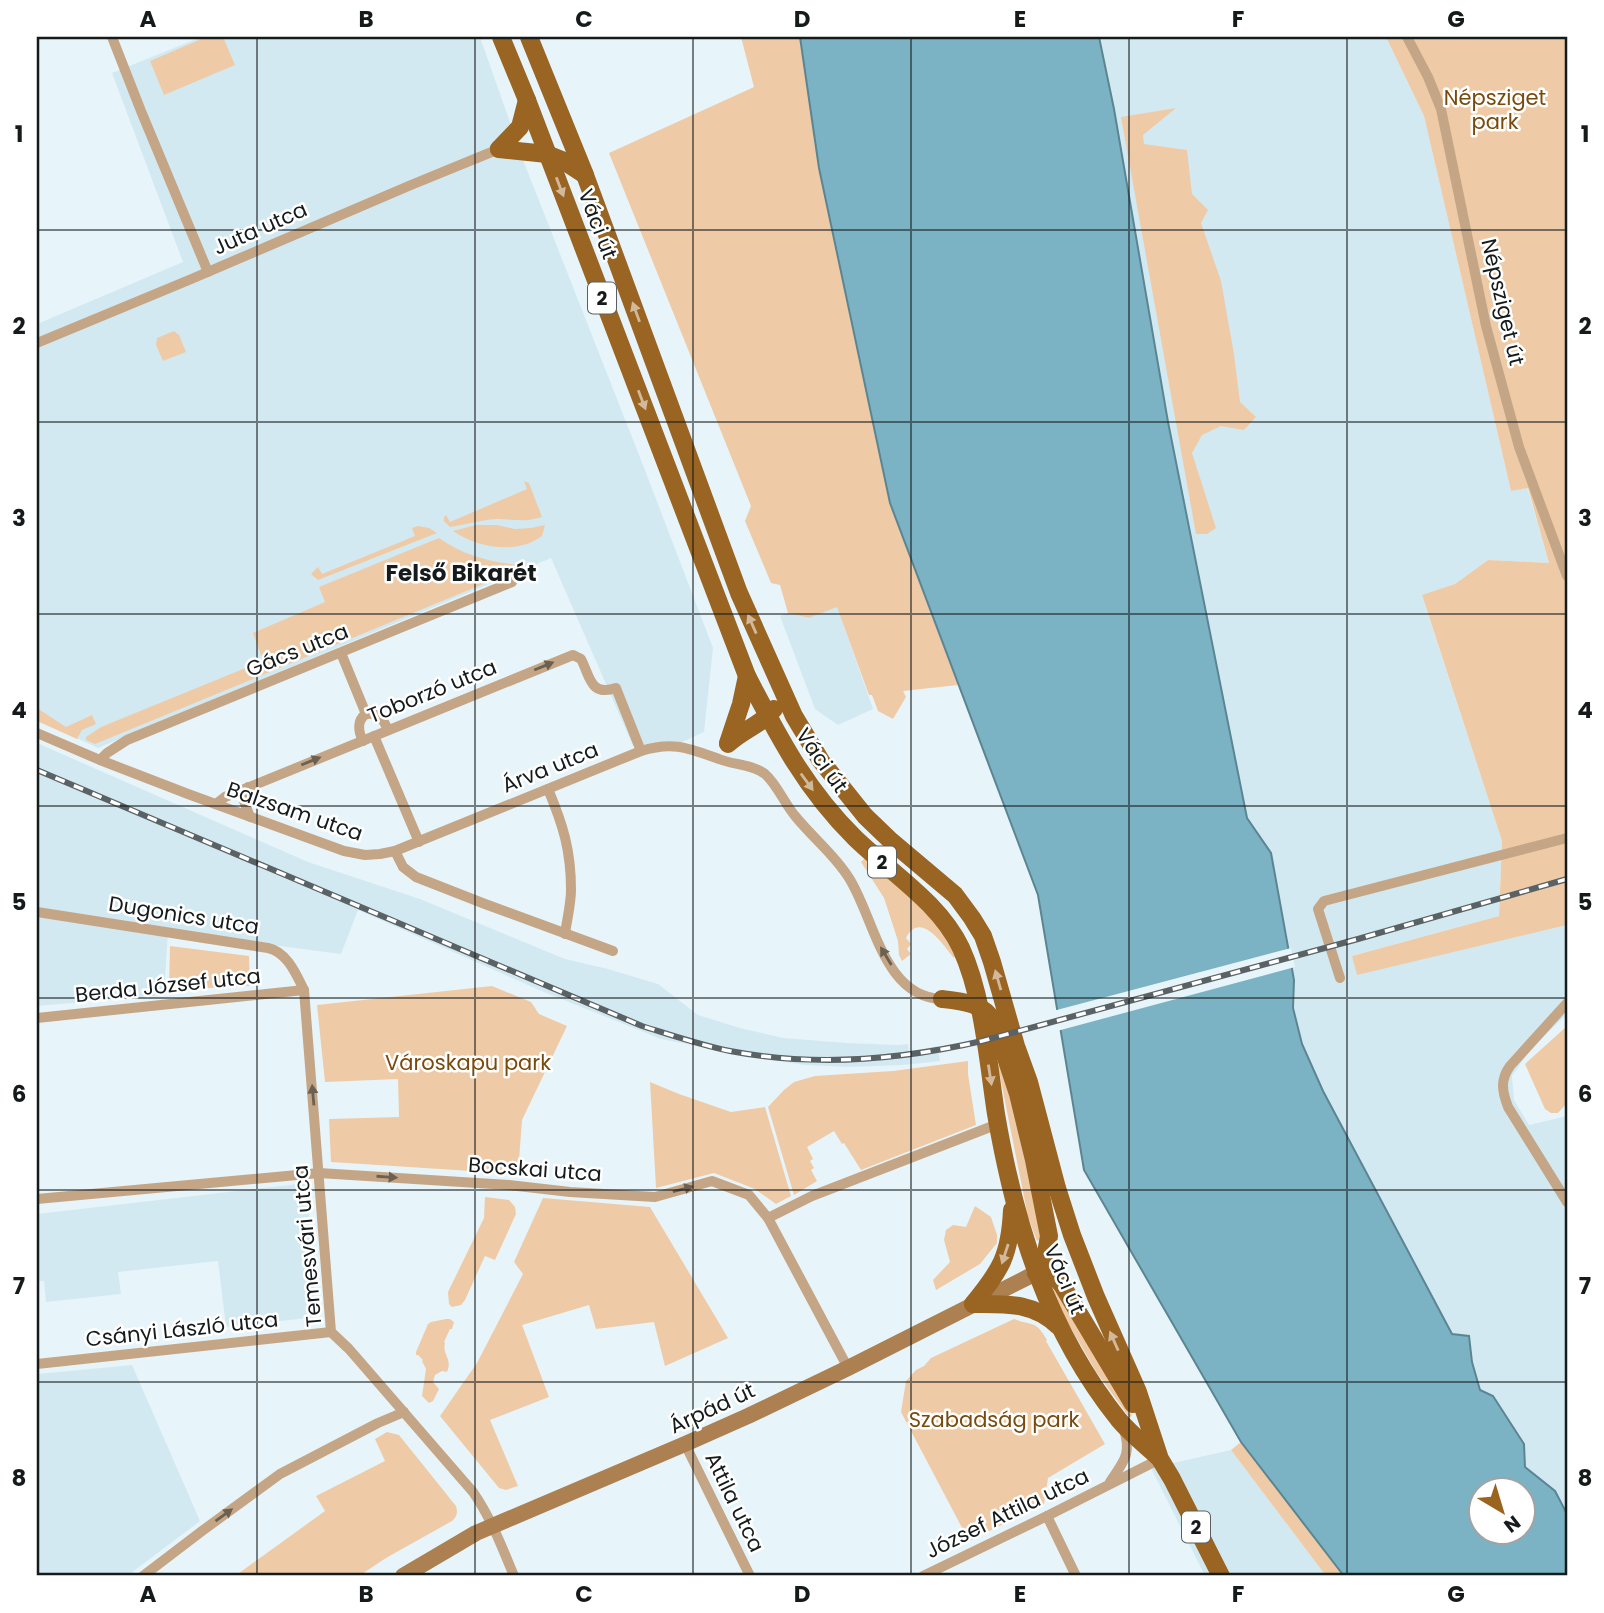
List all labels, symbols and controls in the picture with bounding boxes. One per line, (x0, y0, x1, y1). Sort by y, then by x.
text: A (140, 3, 157, 35)
text: B (358, 3, 374, 35)
text: C (575, 3, 593, 35)
text: D (794, 3, 810, 35)
text: E (1014, 3, 1026, 35)
text: F (1232, 3, 1244, 35)
text: G (1447, 3, 1465, 35)
park label: Népsziget park (1444, 83, 1546, 136)
text: 1 (15, 118, 23, 150)
text: 1 (1581, 118, 1589, 150)
one-way arrow (554, 177, 565, 198)
street label: Váci út (571, 185, 625, 263)
street label: Juta utca (208, 194, 312, 262)
street label: Népsziget út (1474, 236, 1532, 368)
road number: 2 (588, 282, 616, 314)
one-way arrow (630, 302, 641, 323)
text: 2 (12, 310, 26, 342)
text: 2 (1578, 310, 1592, 342)
one-way arrow (636, 389, 647, 410)
text: 3 (12, 502, 26, 534)
text: 3 (1578, 502, 1592, 534)
district label: Felső Bikarét (385, 557, 537, 589)
one-way arrow (746, 613, 757, 634)
street label: Gács utca (242, 616, 352, 684)
street label: Toborzó utca (363, 652, 501, 730)
one-way arrow (534, 661, 555, 672)
text: 4 (11, 694, 27, 726)
text: 4 (1577, 694, 1593, 726)
street label: Váci út (789, 722, 855, 798)
street label: Árva utca (497, 735, 603, 799)
one-way arrow (301, 756, 322, 767)
one-way arrow (800, 773, 814, 791)
street label: Balzsam utca (223, 774, 367, 848)
road number: 2 (868, 846, 896, 877)
text: 5 (12, 886, 26, 918)
text: 5 (1578, 886, 1592, 918)
street label: Dugonics utca (107, 889, 261, 941)
one-way arrow (880, 947, 892, 966)
street label: Berda József utca (74, 961, 262, 1009)
one-way arrow (992, 970, 1002, 991)
park label: Városkapu park (385, 1048, 551, 1077)
one-way arrow (985, 1064, 996, 1086)
text: 6 (12, 1078, 26, 1110)
text: 6 (1578, 1078, 1592, 1110)
one-way arrow (307, 1084, 318, 1106)
street label: Bocskai utca (467, 1150, 603, 1188)
street label: Temesvári utca (285, 1164, 329, 1328)
one-way arrow (377, 1172, 399, 1183)
one-way arrow (672, 1184, 693, 1194)
street label: Váci út (1037, 1240, 1093, 1318)
one-way arrow (999, 1244, 1010, 1265)
text: 7 (13, 1270, 25, 1302)
text: 7 (1579, 1270, 1591, 1302)
street label: Csányi László utca (84, 1304, 280, 1354)
one-way arrow (1108, 1331, 1120, 1351)
street label: Árpád út (665, 1376, 759, 1440)
park label: Szabadság park (909, 1405, 1080, 1434)
street label: Attila utca (698, 1447, 772, 1557)
street label: József Attila utca (921, 1461, 1093, 1565)
text: 8 (12, 1462, 26, 1494)
text: 8 (1578, 1462, 1592, 1494)
north arrow (1468, 1476, 1538, 1546)
one-way arrow (215, 1508, 233, 1522)
text: N (1498, 1509, 1526, 1539)
road number: 2 (1182, 1512, 1210, 1542)
text: A (140, 1578, 157, 1610)
text: B (358, 1578, 374, 1610)
text: C (575, 1578, 593, 1610)
text: D (794, 1578, 810, 1610)
text: E (1014, 1578, 1026, 1610)
text: F (1232, 1578, 1244, 1610)
text: G (1447, 1578, 1465, 1610)

